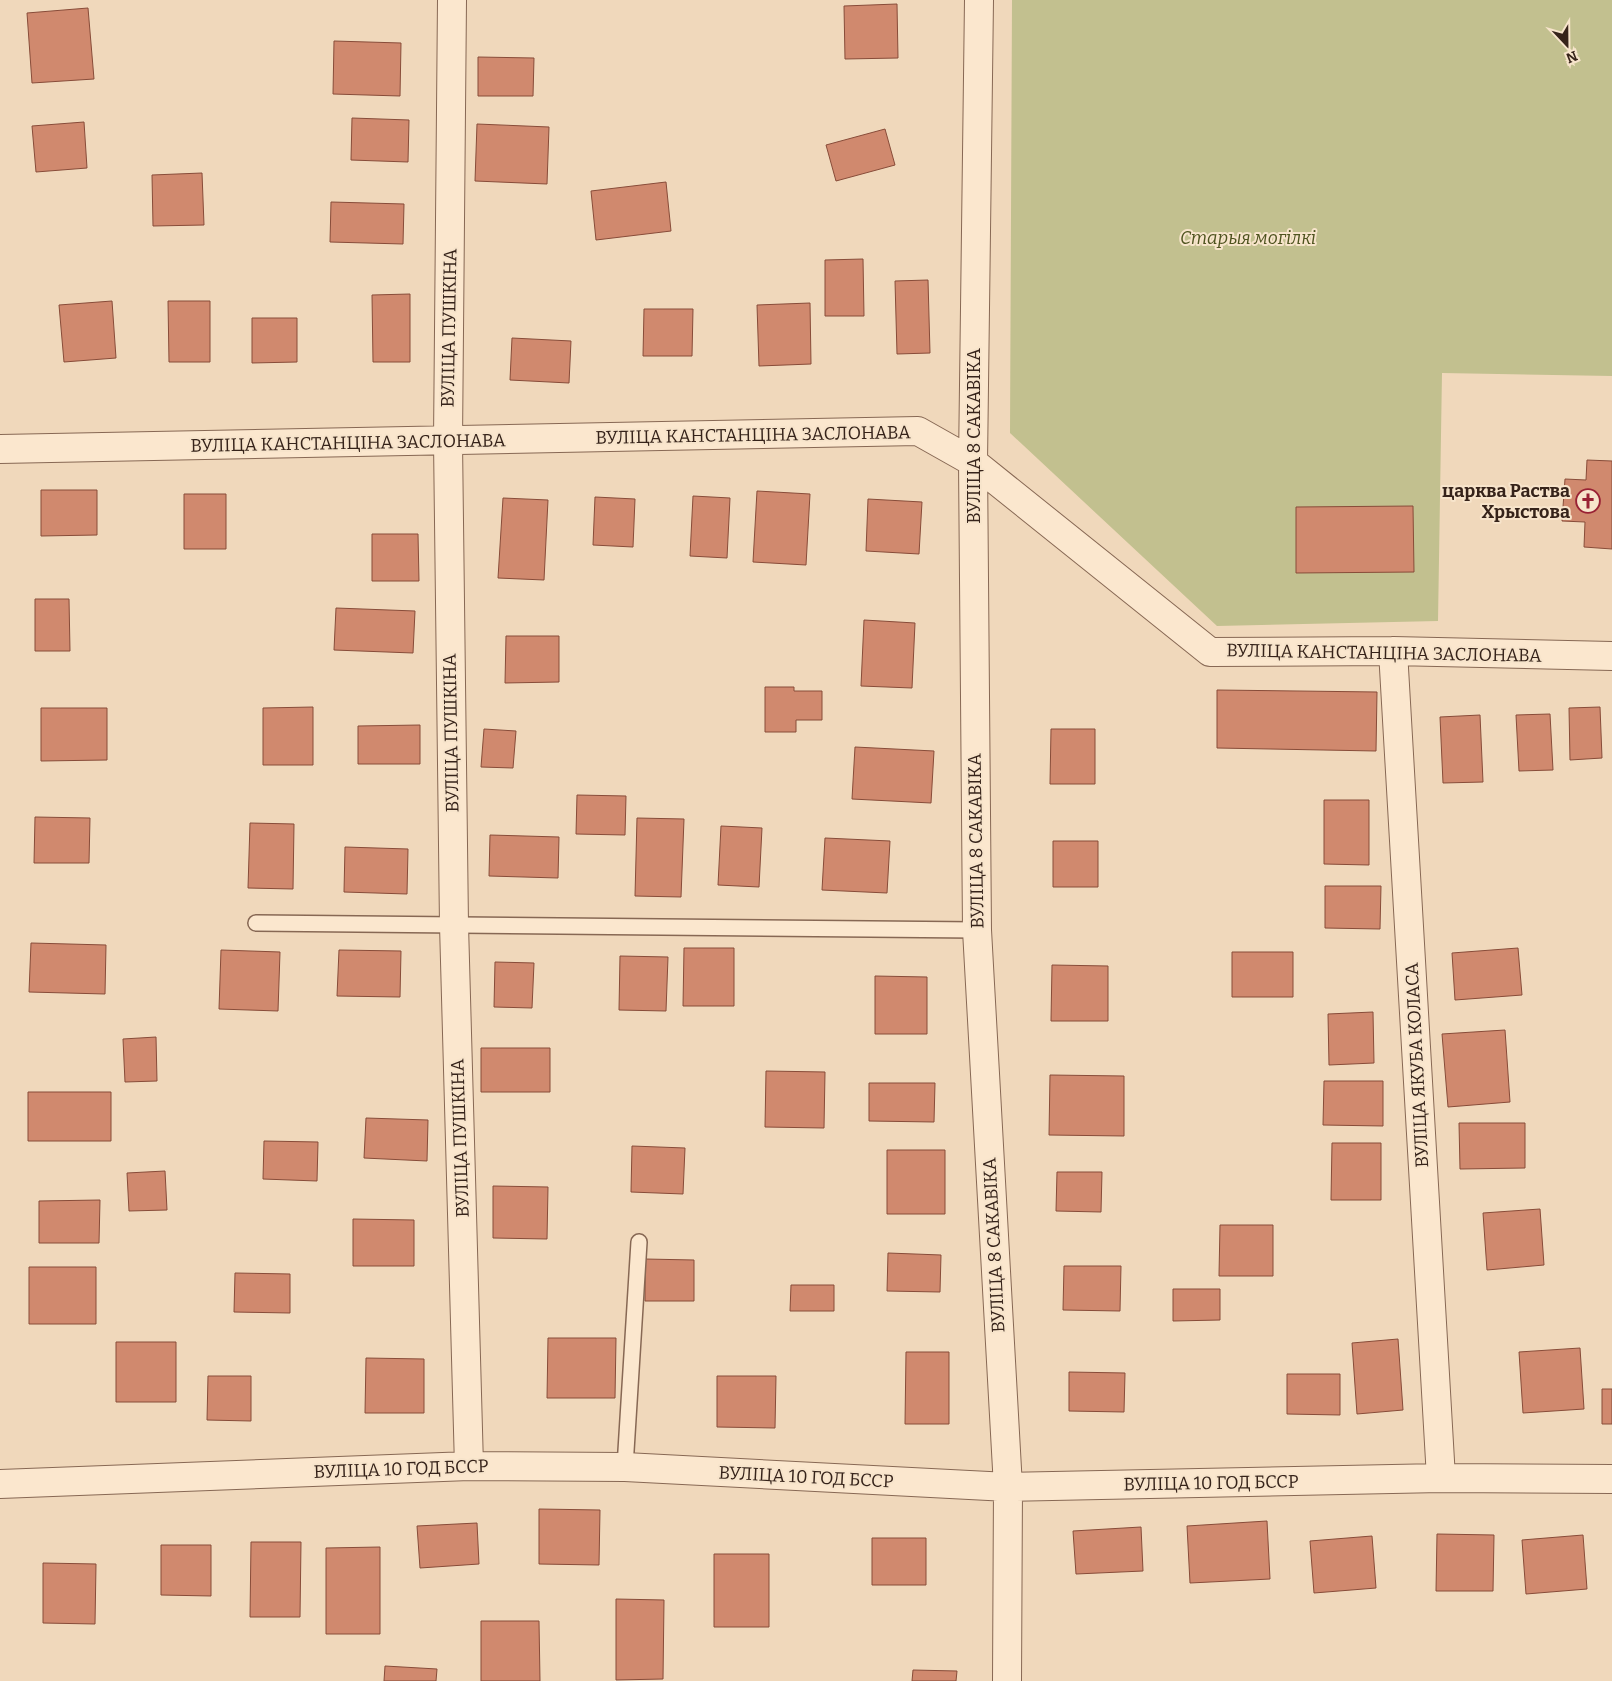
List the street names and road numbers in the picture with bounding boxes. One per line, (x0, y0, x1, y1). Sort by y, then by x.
street label: ВУЛІЦА ПУШКІНА (437, 248, 461, 408)
street label: ВУЛІЦА 8 САКАВІКА (963, 348, 985, 524)
street label: ВУЛІЦА КАНСТАНЦІНА ЗАСЛОНАВА (595, 421, 911, 449)
street label: ВУЛІЦА КАНСТАНЦІНА ЗАСЛОНАВА (190, 429, 506, 457)
street label: ВУЛІЦА КАНСТАНЦІНА ЗАСЛОНАВА (1226, 639, 1542, 667)
street label: ВУЛІЦА ПУШКІНА (439, 653, 463, 813)
street label: ВУЛІЦА 8 САКАВІКА (963, 753, 989, 929)
street label: ВУЛІЦА ЯКУБА КОЛАСА (1401, 962, 1433, 1168)
street label: ВУЛІЦА ПУШКІНА (446, 1058, 474, 1218)
street label: ВУЛІЦА 8 САКАВІКА (978, 1157, 1010, 1333)
street label: ВУЛІЦА 10 ГОД БССР (313, 1455, 489, 1483)
street label: ВУЛІЦА 10 ГОД БССР (718, 1461, 894, 1493)
street label: ВУЛІЦА 10 ГОД БССР (1123, 1470, 1299, 1496)

